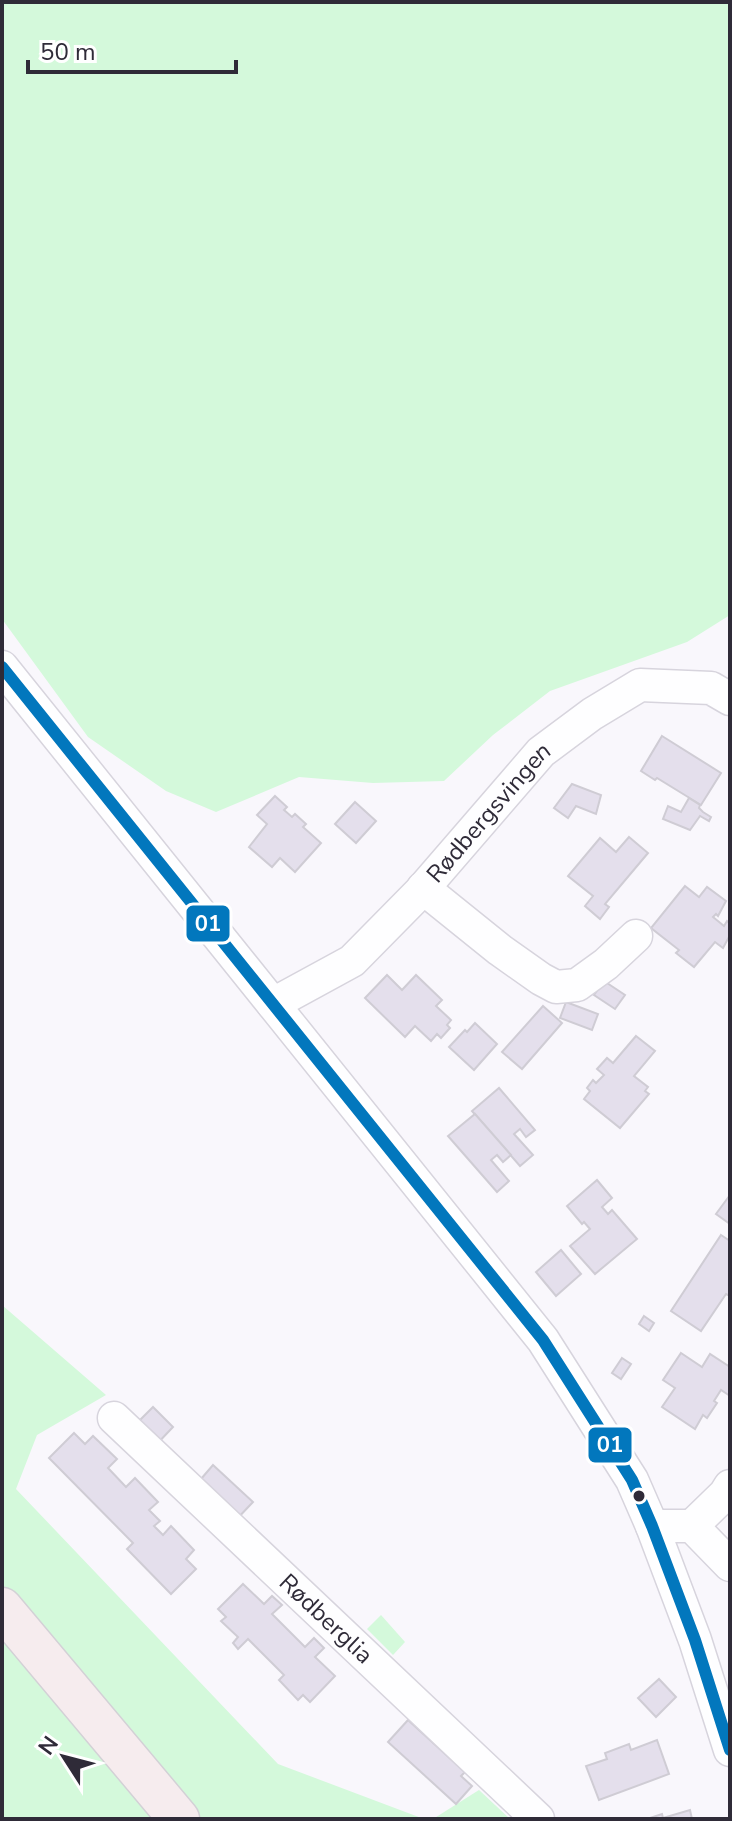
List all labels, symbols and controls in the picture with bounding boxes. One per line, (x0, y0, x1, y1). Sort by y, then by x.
scale bar (28, 24, 236, 74)
text: 50 m (40, 36, 96, 68)
street label: Rødbergsvingen (419, 734, 557, 889)
line badge: 01 (185, 904, 231, 943)
text: 01 (195, 909, 221, 939)
line badge: 01 (587, 1426, 633, 1464)
text: 01 (597, 1430, 623, 1460)
unlabelled marker (631, 1488, 647, 1504)
street label: Rødberglia (272, 1567, 380, 1671)
north arrow (24, 1717, 104, 1797)
text: N (32, 1730, 66, 1761)

